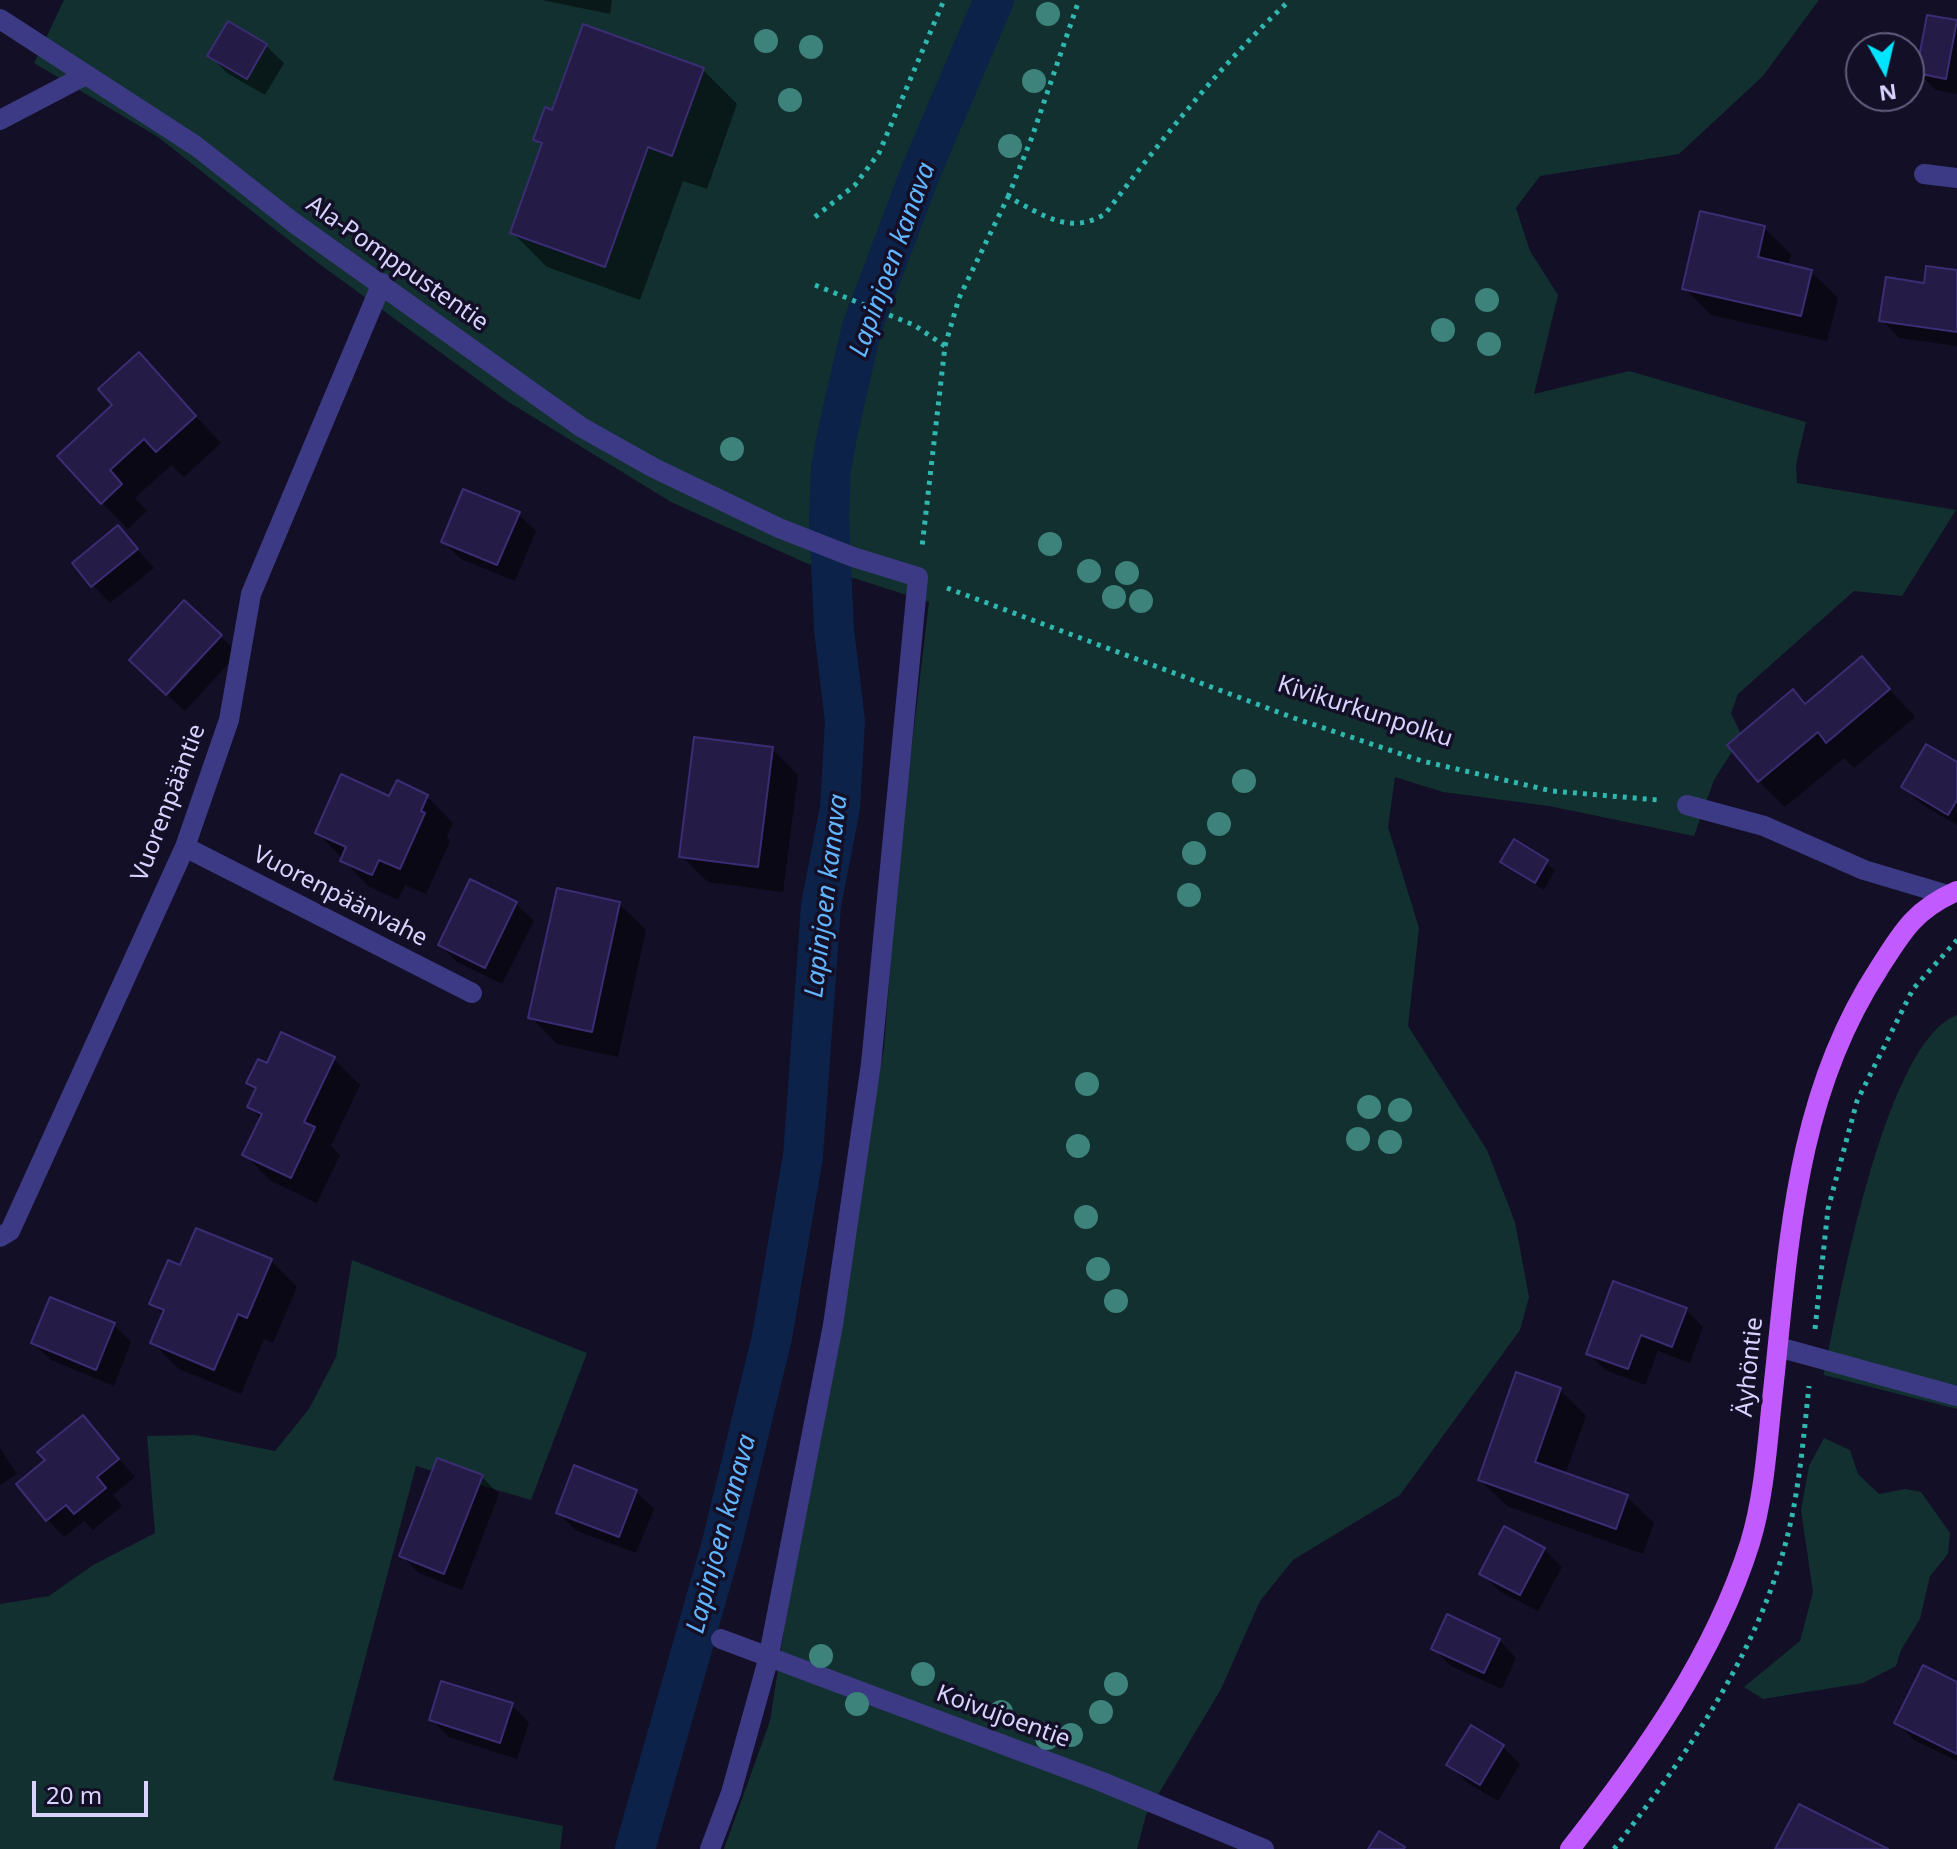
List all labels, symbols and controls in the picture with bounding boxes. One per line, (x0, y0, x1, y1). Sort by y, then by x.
north arrow (1845, 32, 1925, 112)
text: N (1877, 78, 1899, 110)
water label: Lapinjoen kanava (843, 159, 943, 361)
street label: Ala-Pomppustentie (300, 190, 494, 338)
street label: Kivikurkunpolku (1274, 670, 1456, 754)
street label: Vuorenpääntie (126, 720, 212, 886)
water label: Lapinjoen kanava (799, 793, 855, 999)
street label: Vuorenpäänvahe (248, 841, 432, 953)
street label: Äyhöntie (1730, 1316, 1770, 1418)
water label: Lapinjoen kanava (680, 1431, 764, 1637)
street label: Koivujoentie (932, 1680, 1074, 1754)
scale bar (36, 1765, 152, 1815)
text: 20 m (46, 1778, 102, 1811)

